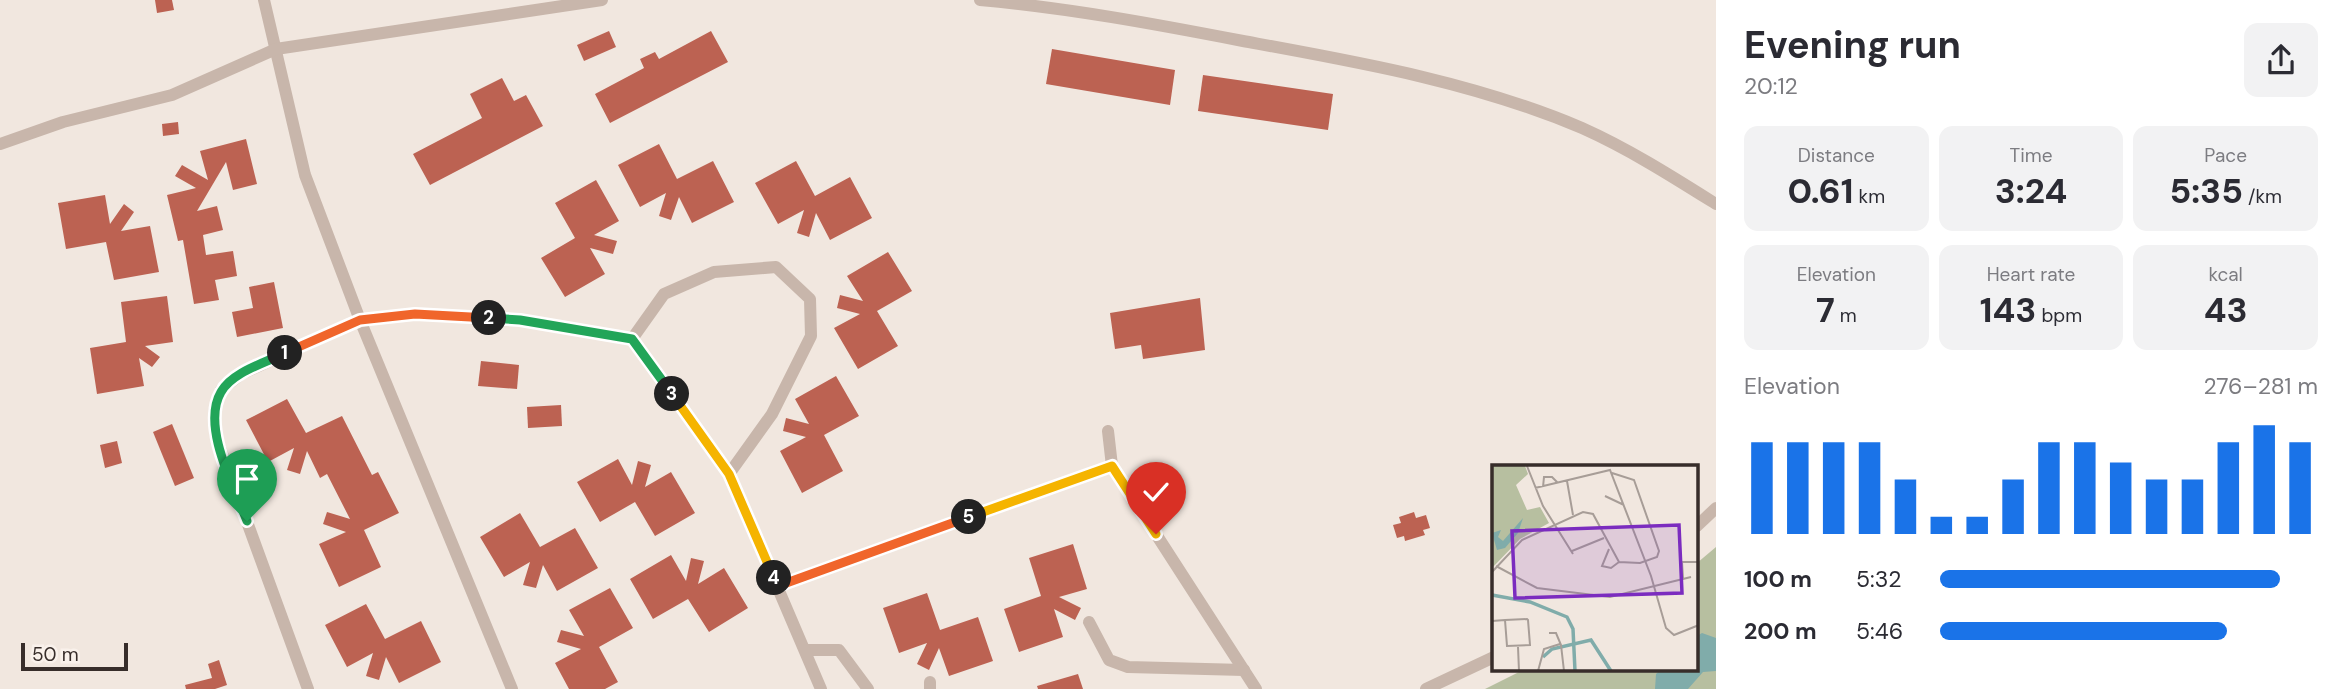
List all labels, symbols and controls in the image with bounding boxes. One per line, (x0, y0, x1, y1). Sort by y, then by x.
text: Evening run (1744, 20, 1961, 70)
button: share (2244, 23, 2318, 97)
text: 20:12 (1744, 71, 1798, 101)
text: Distance (1798, 143, 1875, 168)
text: Time (2010, 143, 2052, 168)
text: Pace (2204, 143, 2247, 168)
text: 0.61 (1788, 168, 1854, 214)
text: 3:24 (1995, 168, 2067, 214)
text: 5:35 (2169, 168, 2243, 214)
text: km (1854, 184, 1885, 209)
text: /km (2243, 184, 2282, 209)
text: Elevation (1797, 262, 1876, 287)
text: Heart rate (1987, 262, 2075, 287)
text: kcal (2208, 262, 2243, 287)
text: 7 (1816, 287, 1835, 333)
text: 143 (1980, 287, 2036, 333)
text: 43 (2204, 287, 2248, 333)
pin: 2 (472, 300, 506, 336)
text: m (1835, 303, 1857, 328)
text: bpm (2036, 303, 2082, 328)
text: 2 (483, 305, 494, 330)
pin: 1 (268, 336, 302, 370)
text: 1 (281, 340, 288, 365)
text: Elevation (1744, 371, 1840, 401)
text: 276–281 m (2203, 371, 2318, 401)
pin: 3 (654, 376, 690, 412)
text: 3 (666, 381, 677, 406)
pin (217, 449, 277, 521)
icon: arrive (228, 460, 266, 498)
pin (1126, 462, 1186, 534)
inset map (1492, 465, 1699, 672)
icon: check (1137, 473, 1175, 511)
pin: 5 (951, 500, 986, 534)
text: 5 (963, 504, 974, 529)
pin: 4 (756, 560, 792, 596)
text: 100 m (1744, 564, 1812, 594)
text: 5:32 (1856, 564, 1902, 594)
text: 4 (767, 565, 780, 590)
text: 200 m (1744, 616, 1817, 646)
text: 5:46 (1856, 616, 1903, 646)
scale bar (21, 640, 128, 672)
text: 50 m (32, 642, 79, 667)

